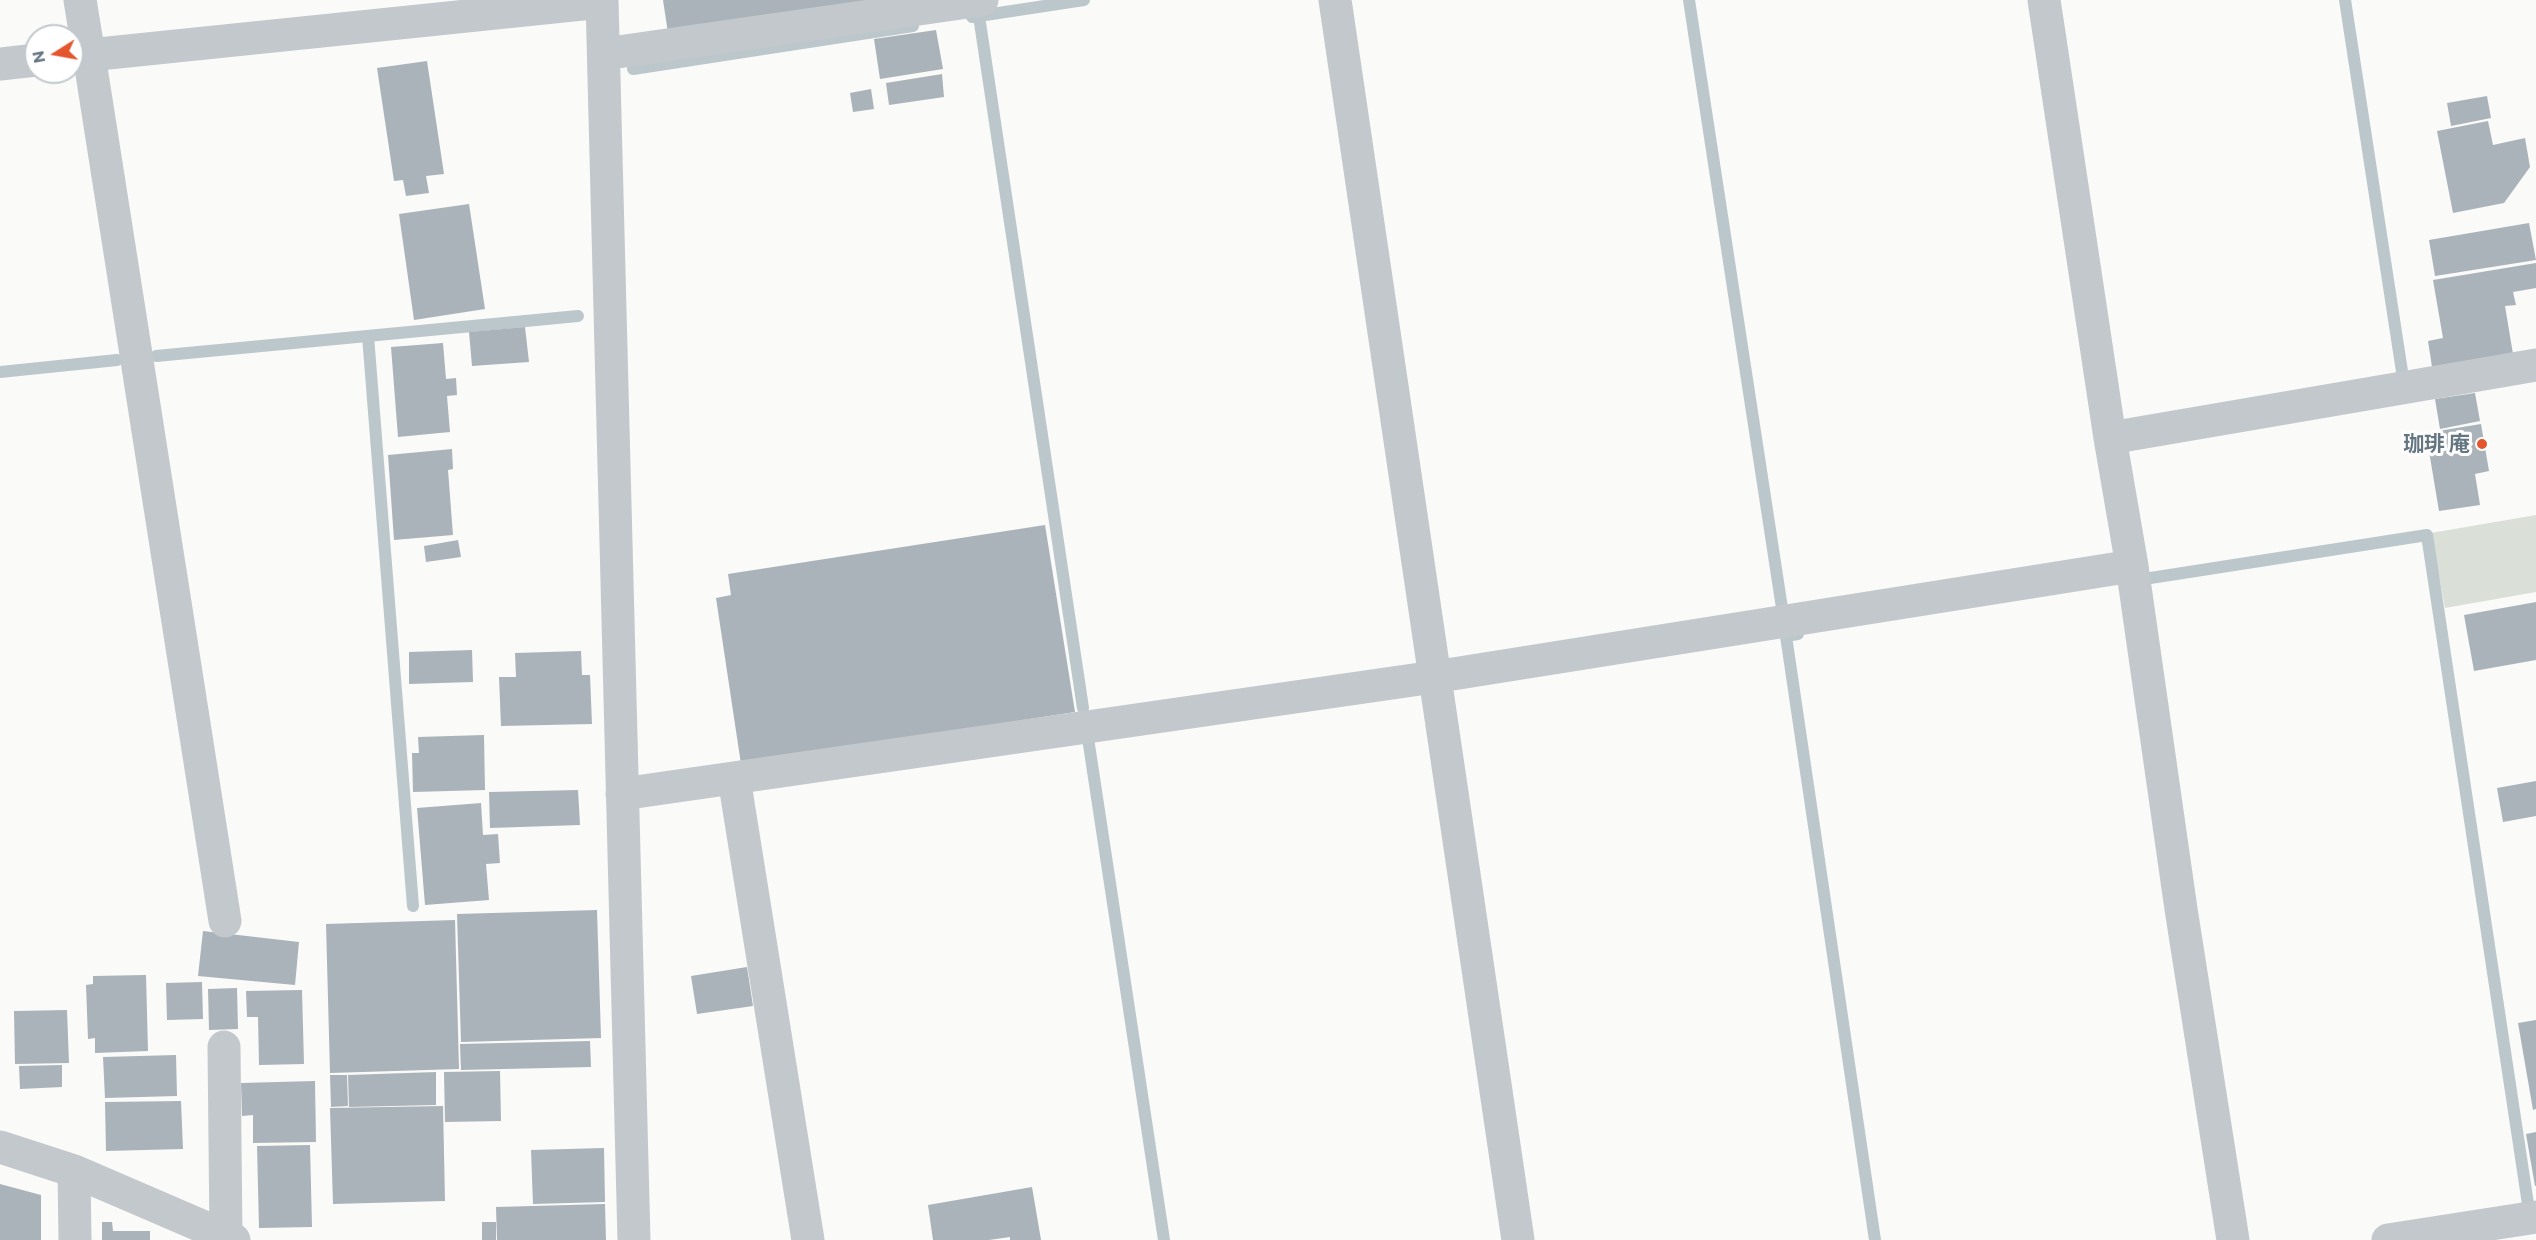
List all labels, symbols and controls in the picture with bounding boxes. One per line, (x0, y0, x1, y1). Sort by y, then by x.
north arrow (24, 24, 84, 84)
text: N (27, 49, 48, 65)
place label: 珈琲 庵 (2403, 431, 2470, 457)
marker: 珈琲 庵 (2475, 437, 2489, 451)

